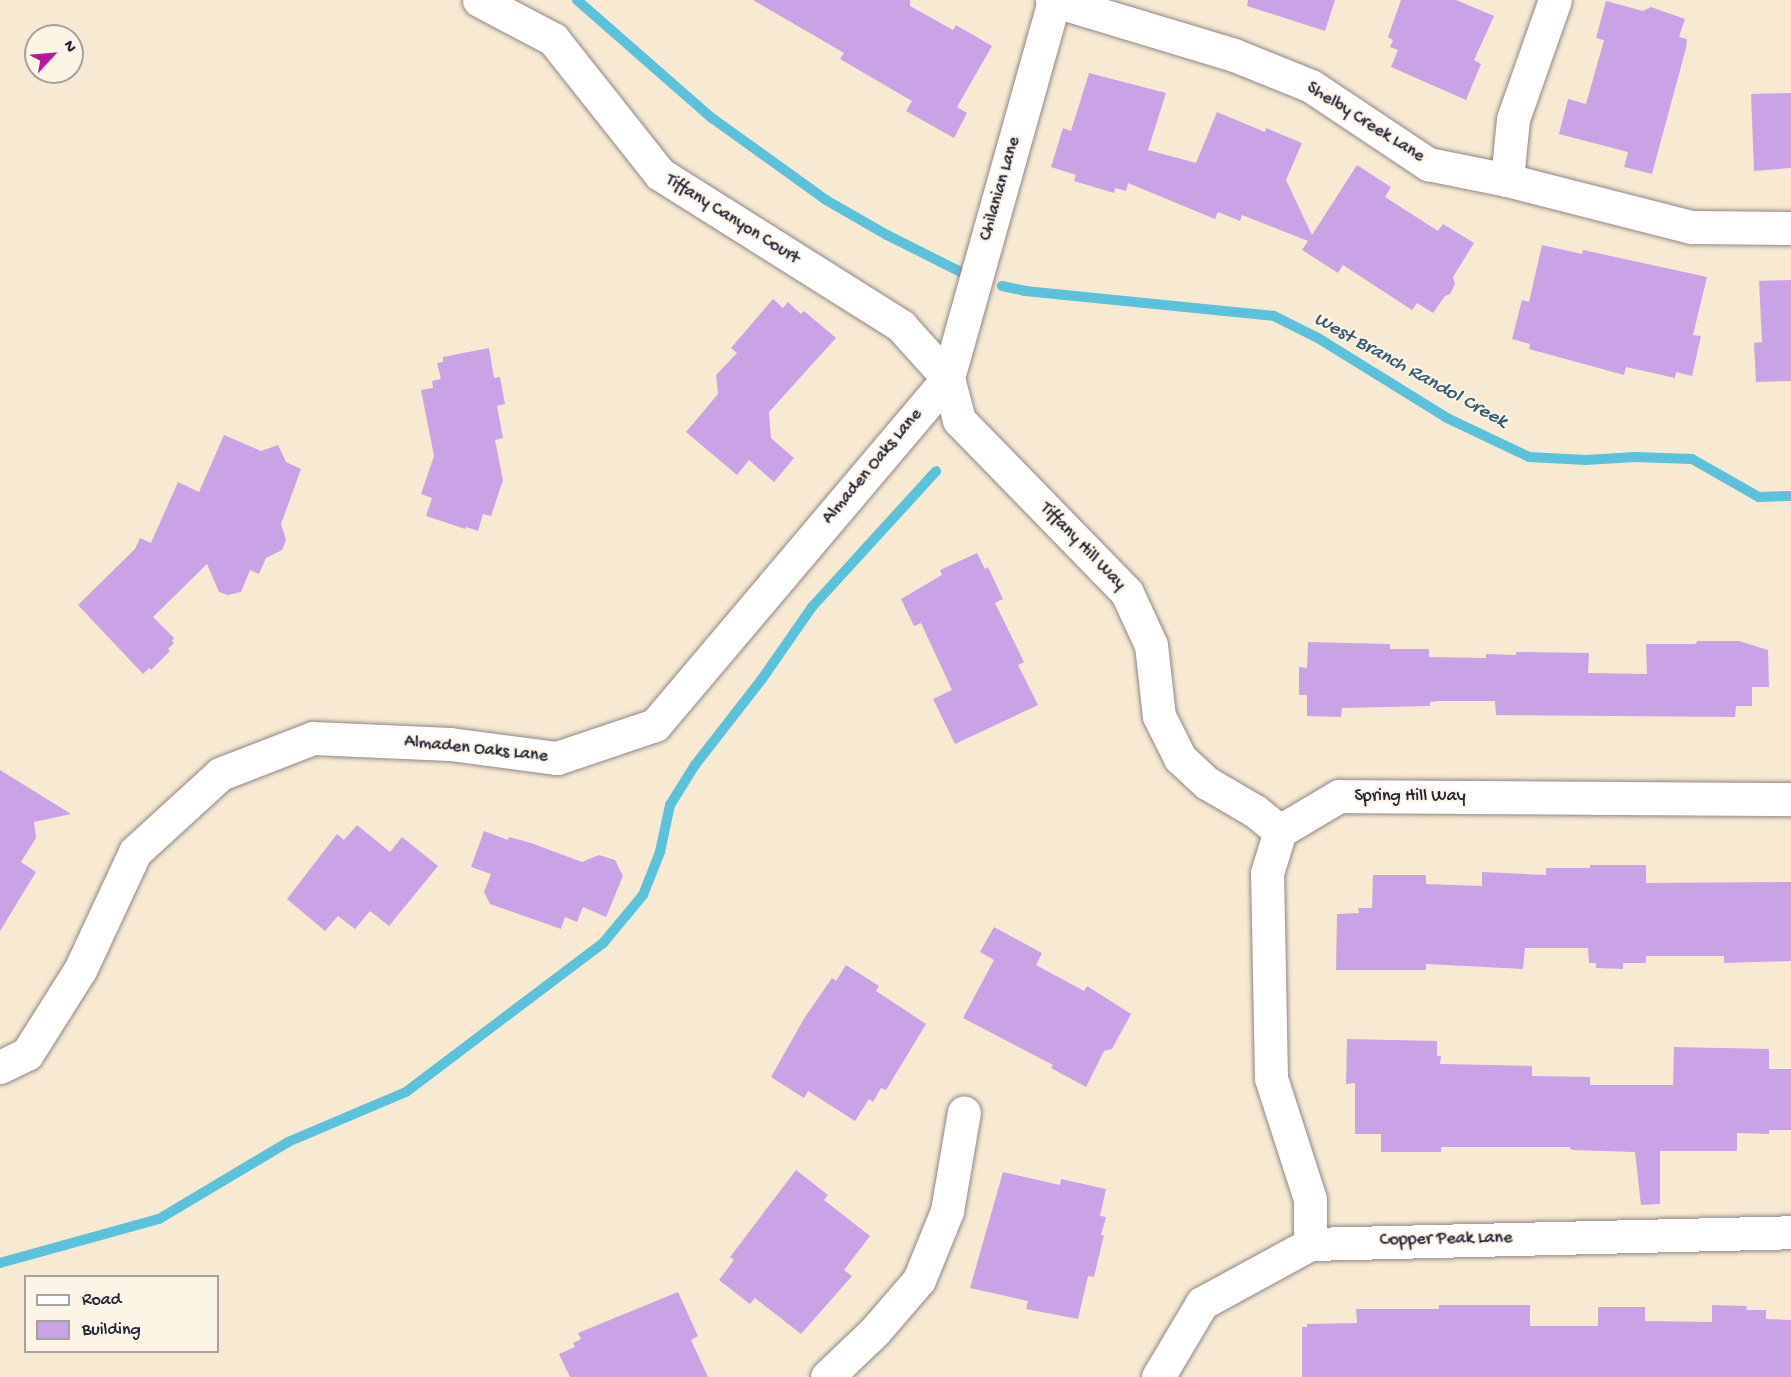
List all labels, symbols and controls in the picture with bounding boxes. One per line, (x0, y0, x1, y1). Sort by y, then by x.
north arrow (24, 24, 84, 84)
text: N (58, 38, 80, 56)
street label: Shelby Creek Lane (1302, 78, 1428, 168)
street label: Chilanian Lane (976, 135, 1026, 243)
street label: Tiffany Canyon Court (661, 170, 803, 270)
water label: West Branch Randol Creek (1309, 308, 1511, 434)
street label: Almaden Oaks Lane (818, 405, 928, 529)
street label: Tiffany Hill Way (1035, 498, 1129, 596)
street label: Almaden Oaks Lane (403, 732, 549, 768)
street label: Spring Hill Way (1354, 786, 1466, 808)
street label: Copper Peak Lane (1379, 1228, 1513, 1252)
legend (24, 1275, 219, 1353)
text: Road (82, 1290, 121, 1311)
text: Building (82, 1320, 141, 1341)

